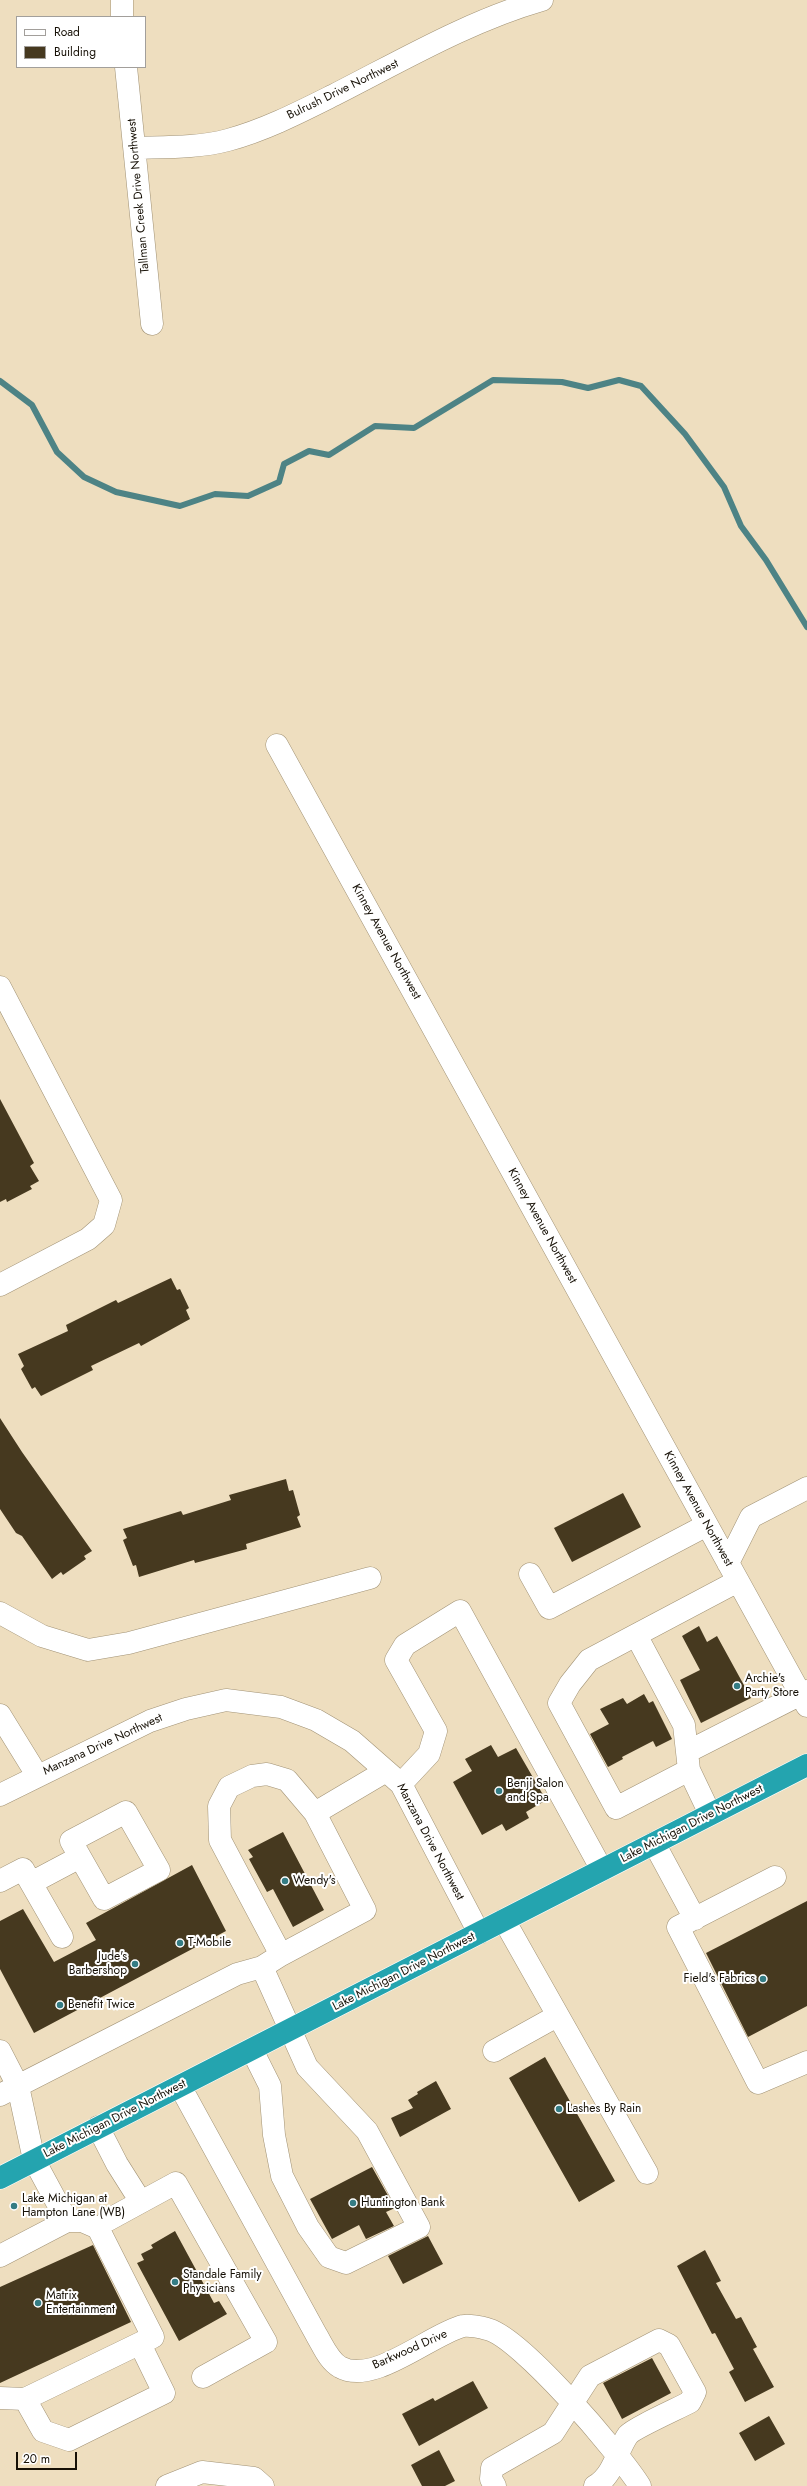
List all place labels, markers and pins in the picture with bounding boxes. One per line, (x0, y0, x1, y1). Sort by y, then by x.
place label: Archie's Party Store (745, 1672, 799, 1700)
marker: Archie's Party Store (732, 1681, 742, 1691)
place label: Benji Salon and Spa (507, 1777, 564, 1805)
marker: Benji Salon and Spa (494, 1786, 504, 1796)
place label: Wendy's (293, 1874, 336, 1888)
marker: Wendy's (280, 1876, 290, 1886)
place label: T-Mobile (188, 1936, 231, 1950)
marker: T-Mobile (175, 1938, 185, 1948)
place label: Jude's Barbershop (69, 1950, 127, 1978)
marker: Jude's Barbershop (130, 1959, 140, 1969)
place label: Field's Fabrics (683, 1972, 755, 1986)
marker: Field's Fabrics (758, 1974, 768, 1984)
place label: Benefit Twice (68, 1998, 135, 2012)
marker: Benefit Twice (55, 2000, 65, 2010)
place label: Lashes By Rain (567, 2102, 641, 2116)
marker: Lashes By Rain (554, 2104, 564, 2114)
place label: Lake Michigan at Hampton Lane (WB) (22, 2192, 125, 2220)
place label: Huntington Bank (361, 2196, 445, 2210)
marker: Huntington Bank (348, 2198, 358, 2208)
marker: Lake Michigan at Hampton Lane (WB) (9, 2201, 19, 2211)
place label: Standale Family Physicians (183, 2268, 262, 2296)
marker: Standale Family Physicians (170, 2277, 180, 2287)
place label: Matrix Entertainment (46, 2289, 115, 2317)
marker: Matrix Entertainment (33, 2298, 43, 2308)

